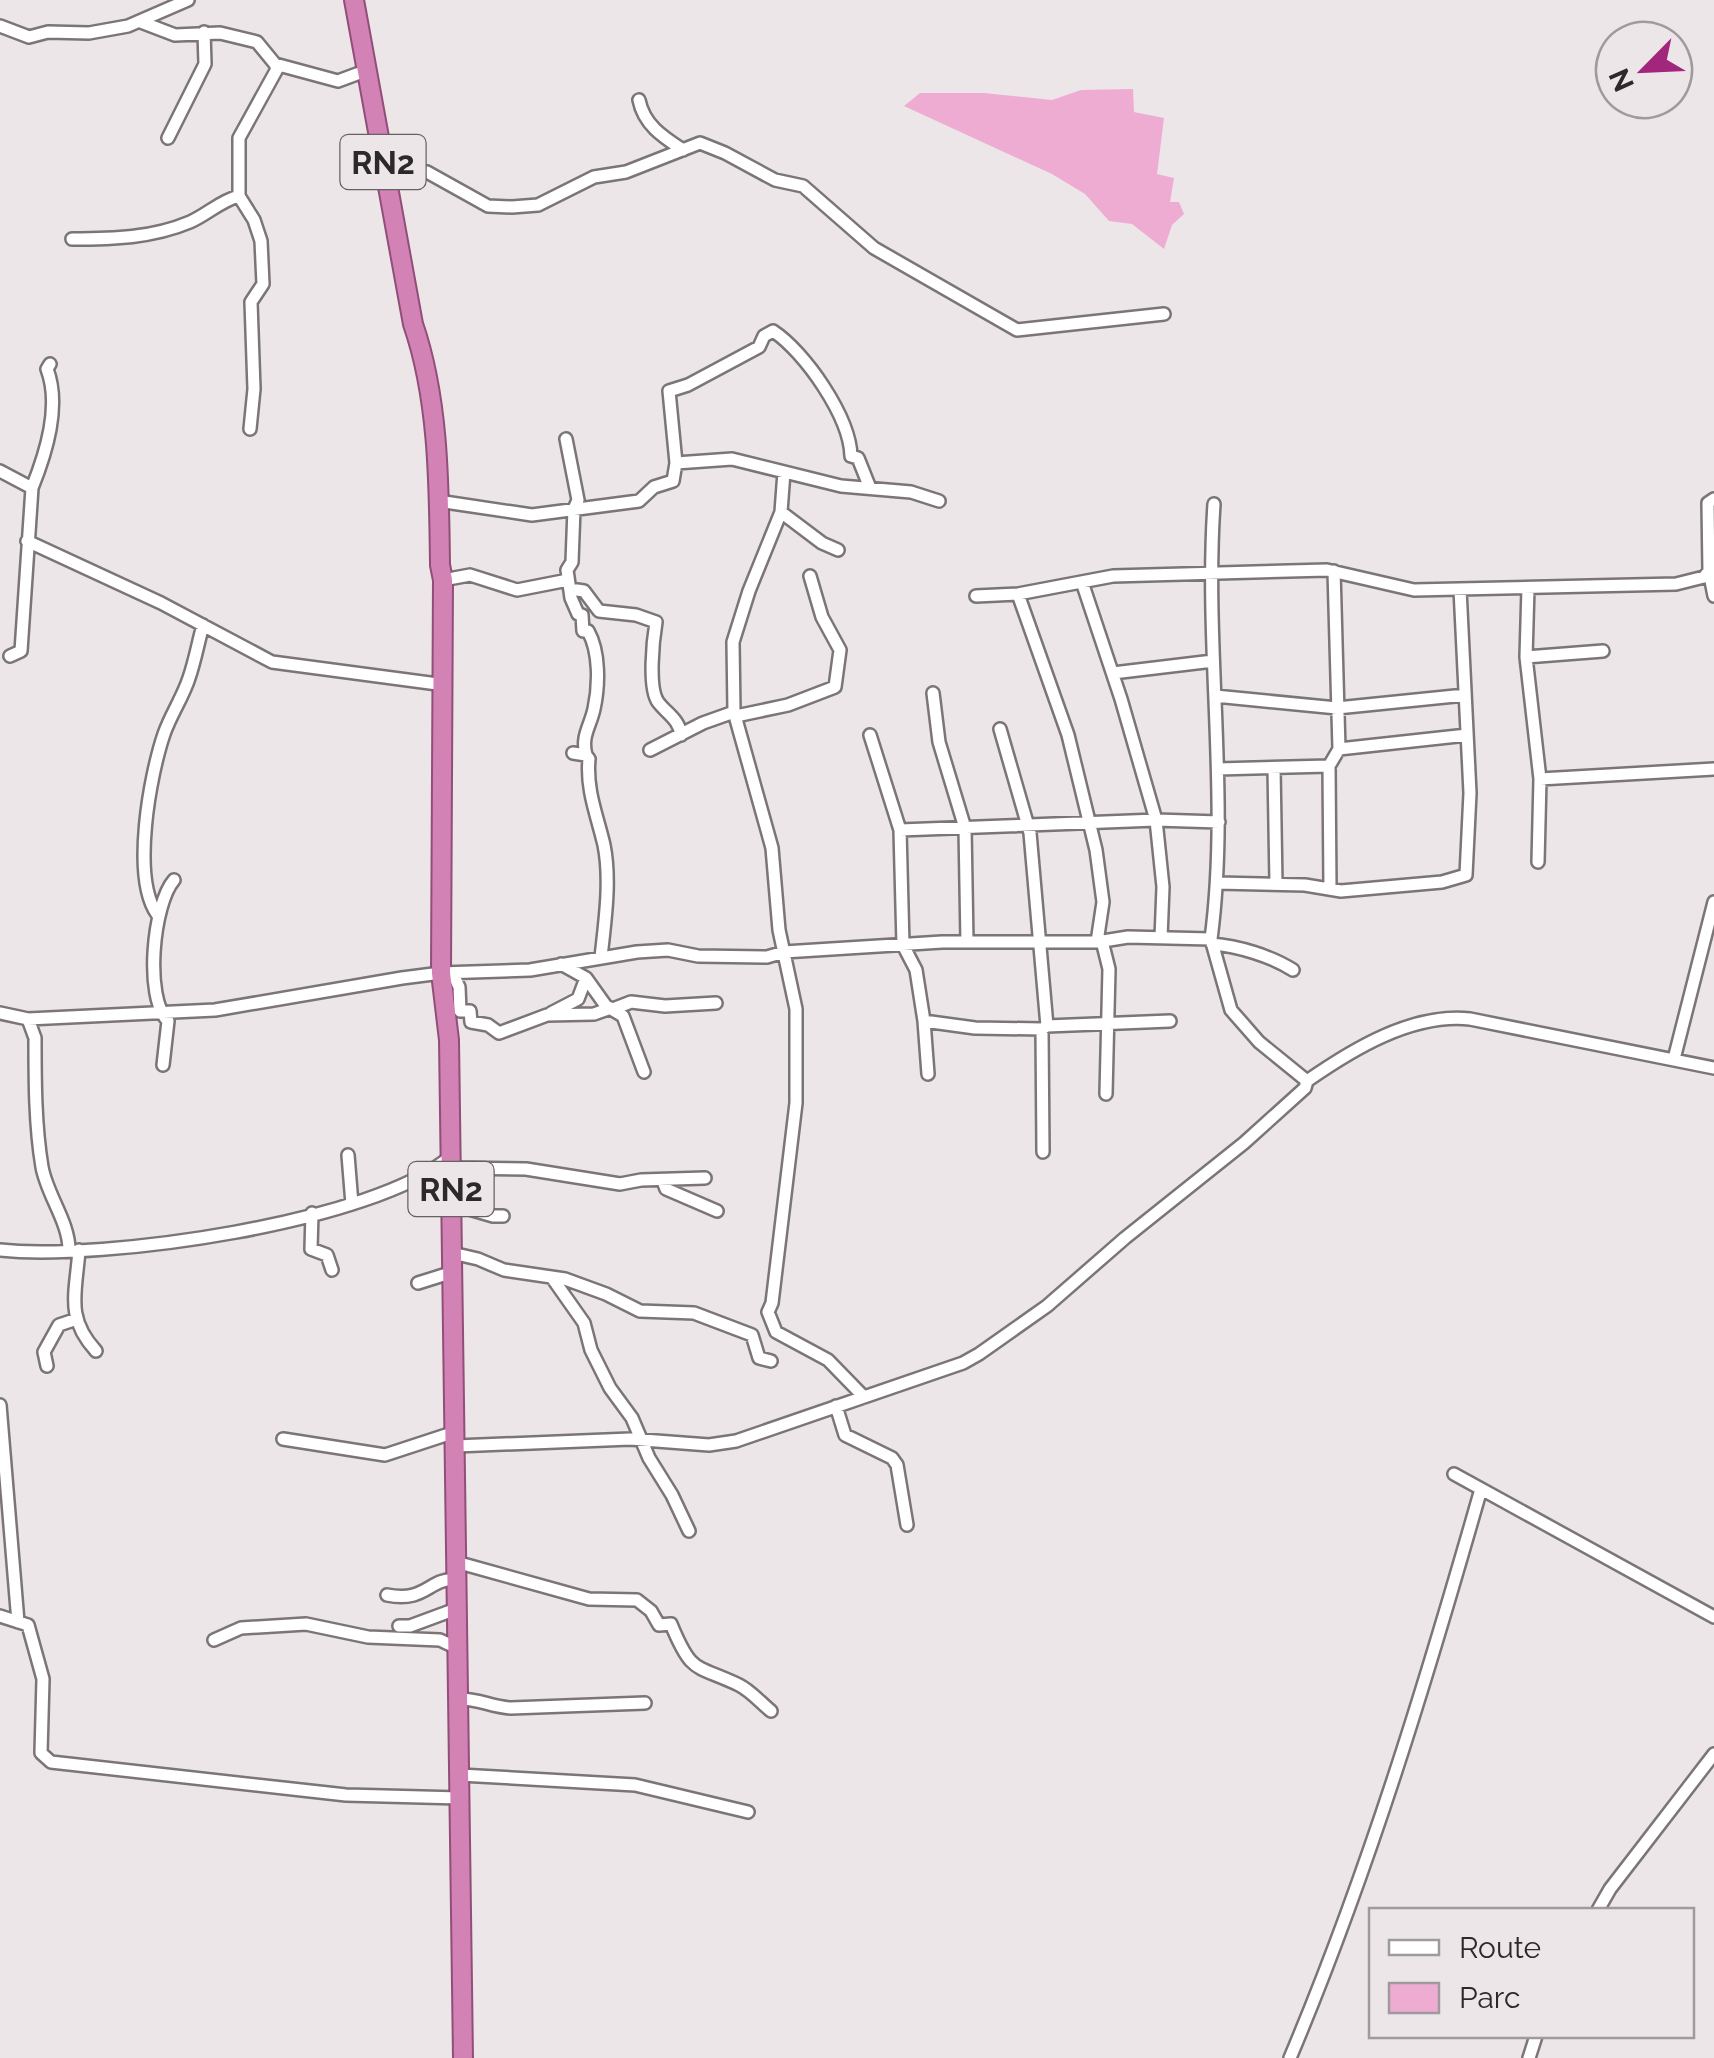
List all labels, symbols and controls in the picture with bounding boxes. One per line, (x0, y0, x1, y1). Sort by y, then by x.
north arrow (1594, 20, 1694, 120)
text: N (1602, 63, 1641, 96)
road number: RN2 (340, 135, 426, 189)
road number: RN2 (408, 1162, 494, 1216)
legend (1369, 1908, 1694, 2038)
text: Route (1459, 1930, 1541, 1965)
text: Parc (1459, 1980, 1520, 2015)

